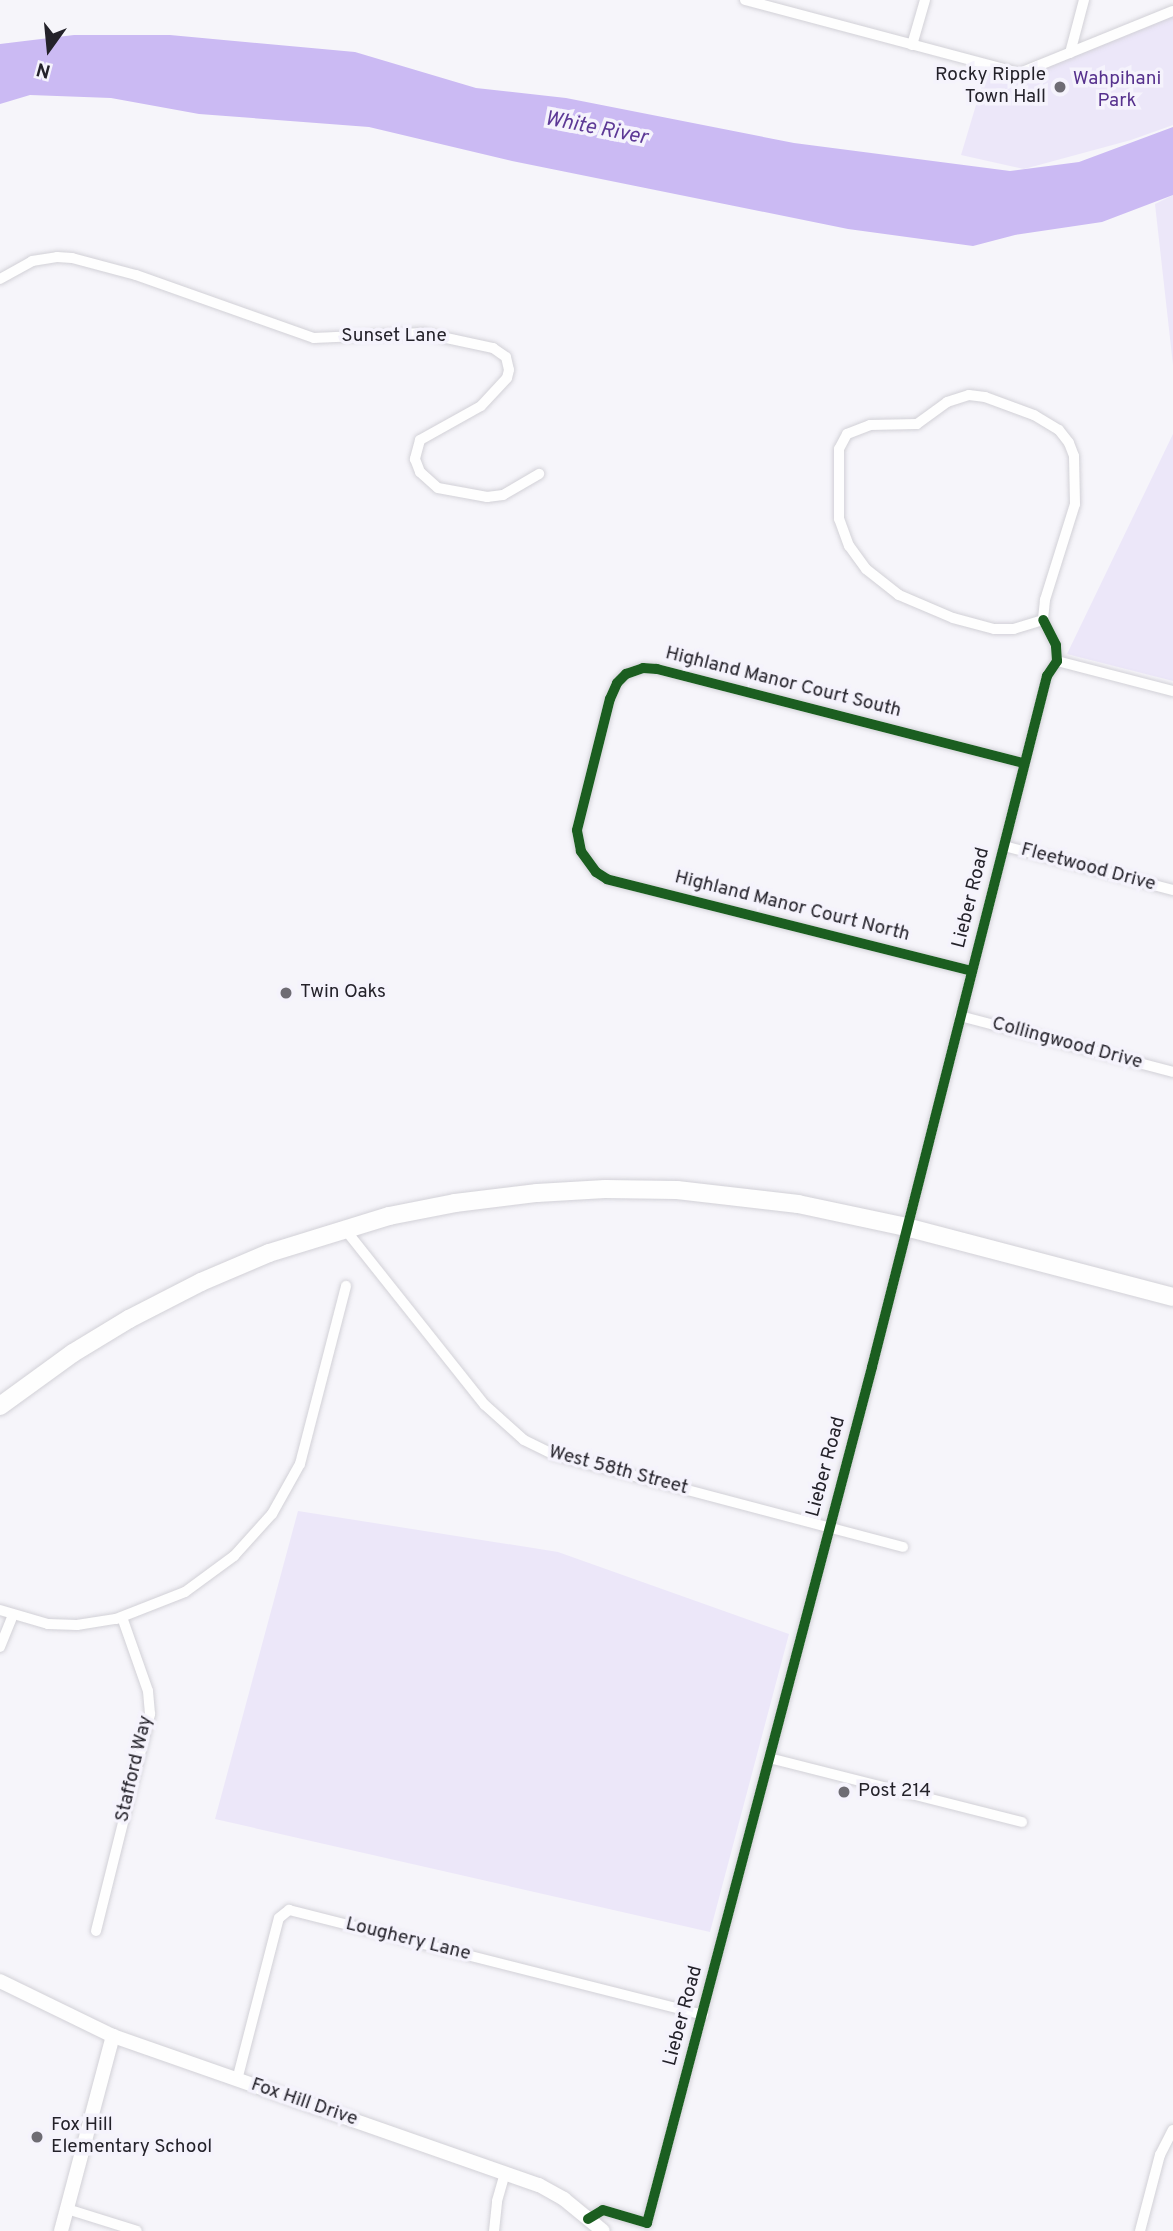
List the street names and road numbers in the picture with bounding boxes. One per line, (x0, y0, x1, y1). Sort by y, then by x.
street label: Sunset Lane (341, 326, 447, 348)
street label: Highland Manor Court South (663, 643, 903, 723)
street label: Fleetwood Drive (1018, 839, 1158, 897)
street label: Lieber Road (948, 845, 996, 951)
street label: Highland Manor Court North (672, 867, 912, 947)
street label: Collingwood Drive (989, 1013, 1145, 1075)
street label: Lieber Road (803, 1414, 851, 1520)
street label: West 58th Street (546, 1441, 690, 1501)
street label: Stafford Way (112, 1713, 158, 1825)
street label: Loughery Lane (343, 1913, 473, 1967)
street label: Lieber Road (660, 1963, 708, 2069)
street label: Fox Hill Drive (248, 2074, 360, 2132)

